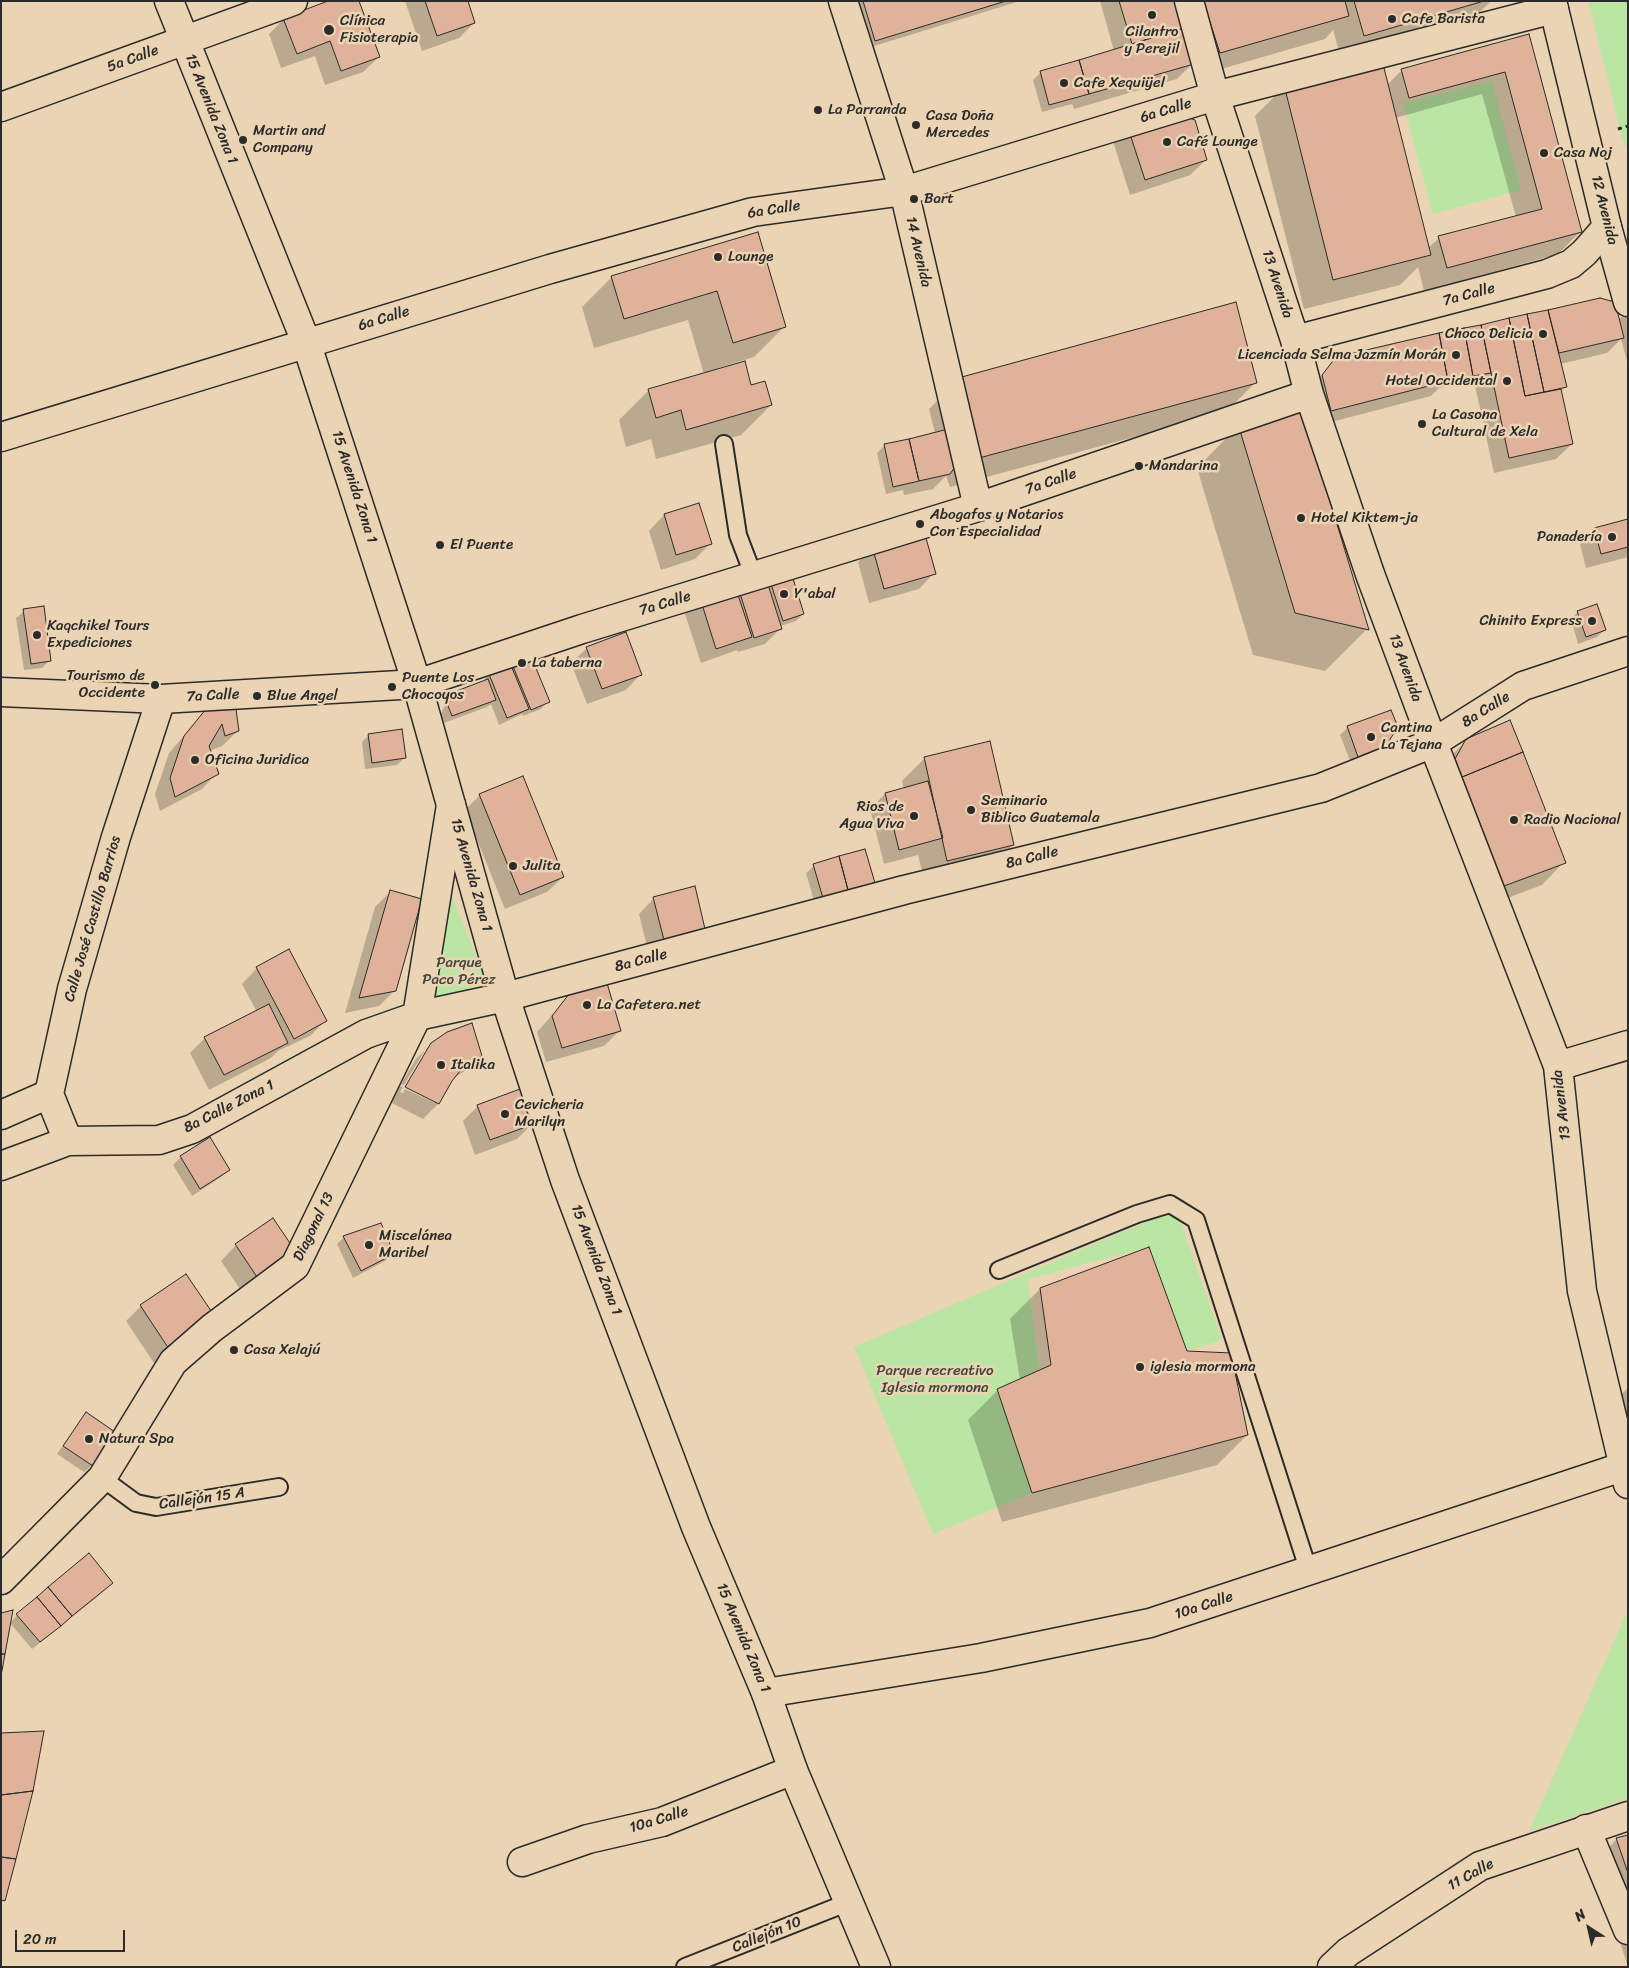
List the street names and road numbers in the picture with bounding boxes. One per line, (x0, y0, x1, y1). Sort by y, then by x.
street label: 5a Calle (105, 41, 161, 77)
street label: 15 Avenida Zona 1 (181, 51, 241, 167)
street label: 6a Calle (1138, 95, 1194, 127)
street label: 12 Avenida (1587, 173, 1621, 247)
street label: 6a Calle (746, 197, 802, 223)
street label: 14 Avenida (901, 215, 935, 289)
street label: 13 Avenida (1258, 248, 1296, 320)
street label: 7a Calle (1441, 279, 1497, 311)
street label: 6a Calle (356, 303, 412, 335)
street label: 15 Avenida Zona 1 (327, 428, 381, 546)
street label: 7a Calle (1023, 465, 1079, 499)
street label: 7a Calle (637, 588, 693, 620)
street label: 13 Avenida (1384, 632, 1426, 704)
street label: 7a Calle (186, 686, 240, 706)
street label: 8a Calle (1458, 688, 1514, 732)
street label: 15 Avenida Zona 1 (446, 816, 496, 934)
street label: Calle José Castillo Barrios (61, 834, 125, 1004)
street label: 8a Calle (1004, 843, 1060, 873)
street label: 8a Calle (613, 945, 669, 977)
street label: 13 Avenida (1549, 1069, 1575, 1141)
street label: 8a Calle Zona 1 (181, 1076, 277, 1138)
street label: Diagonal 13 (290, 1190, 338, 1264)
street label: 15 Avenida Zona 1 (567, 1202, 625, 1318)
street label: Callejón 15 A (158, 1484, 246, 1514)
street label: 15 Avenida Zona 1 (712, 1580, 774, 1696)
street label: 10a Calle (1172, 1588, 1236, 1624)
street label: 10a Calle (627, 1803, 691, 1837)
street label: 11 Calle (1445, 1855, 1497, 1895)
street label: Callejón 10 (730, 1913, 804, 1957)

